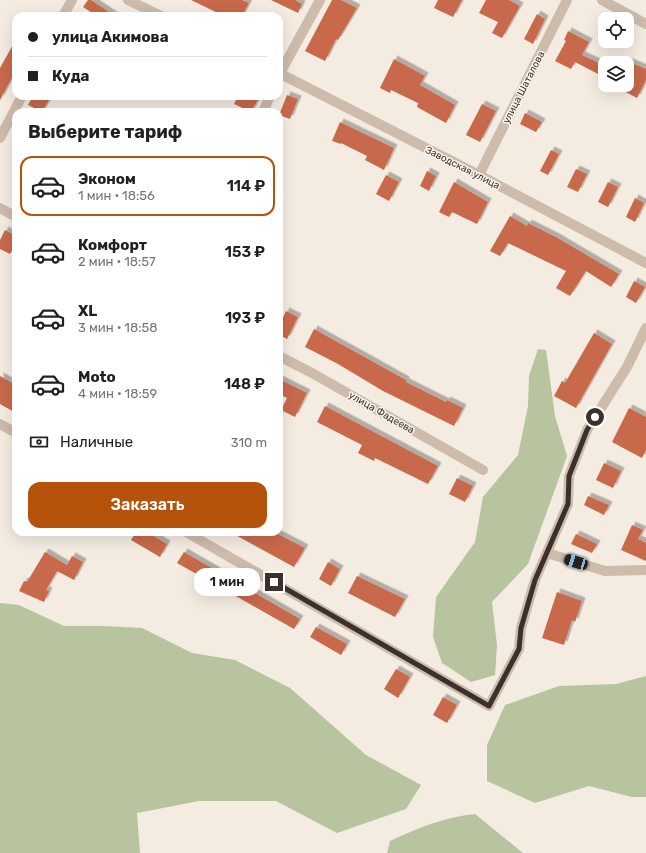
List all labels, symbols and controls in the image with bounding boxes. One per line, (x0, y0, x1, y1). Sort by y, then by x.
map controls (598, 12, 634, 92)
button: locate (598, 12, 634, 48)
text: улица Акимова (52, 28, 169, 46)
street label: улица Шаталова (500, 49, 547, 126)
button: layers (598, 56, 634, 92)
text: Куда (52, 67, 89, 85)
text: Выберите тариф (28, 121, 182, 143)
street label: Заводская улица (423, 144, 502, 192)
icon: car (30, 168, 66, 204)
text: Эконом (78, 170, 136, 188)
text: 114 ₽ (227, 177, 265, 195)
text: 1 мин · 18:56 (78, 188, 155, 203)
icon: car (30, 234, 66, 270)
text: Комфорт (78, 236, 147, 254)
text: 153 ₽ (225, 243, 265, 261)
text: 2 мин · 18:57 (78, 254, 156, 269)
icon: car (30, 300, 66, 336)
text: XL (78, 302, 97, 320)
text: 193 ₽ (225, 309, 265, 327)
text: 3 мин · 18:58 (78, 320, 158, 335)
icon: car (30, 366, 66, 402)
text: Moto (78, 368, 116, 386)
text: 148 ₽ (224, 375, 265, 393)
text: 4 мин · 18:59 (78, 386, 157, 401)
street label: улица Фадеева (347, 389, 416, 436)
route start (586, 408, 604, 426)
icon: cash (28, 431, 50, 453)
text: Наличные (60, 433, 133, 451)
text: 310 m (231, 435, 267, 450)
button: Заказать (28, 482, 267, 528)
car (563, 553, 589, 571)
callout: 1 мин (194, 568, 260, 596)
route end (265, 573, 283, 591)
text: 1 мин (210, 574, 244, 589)

